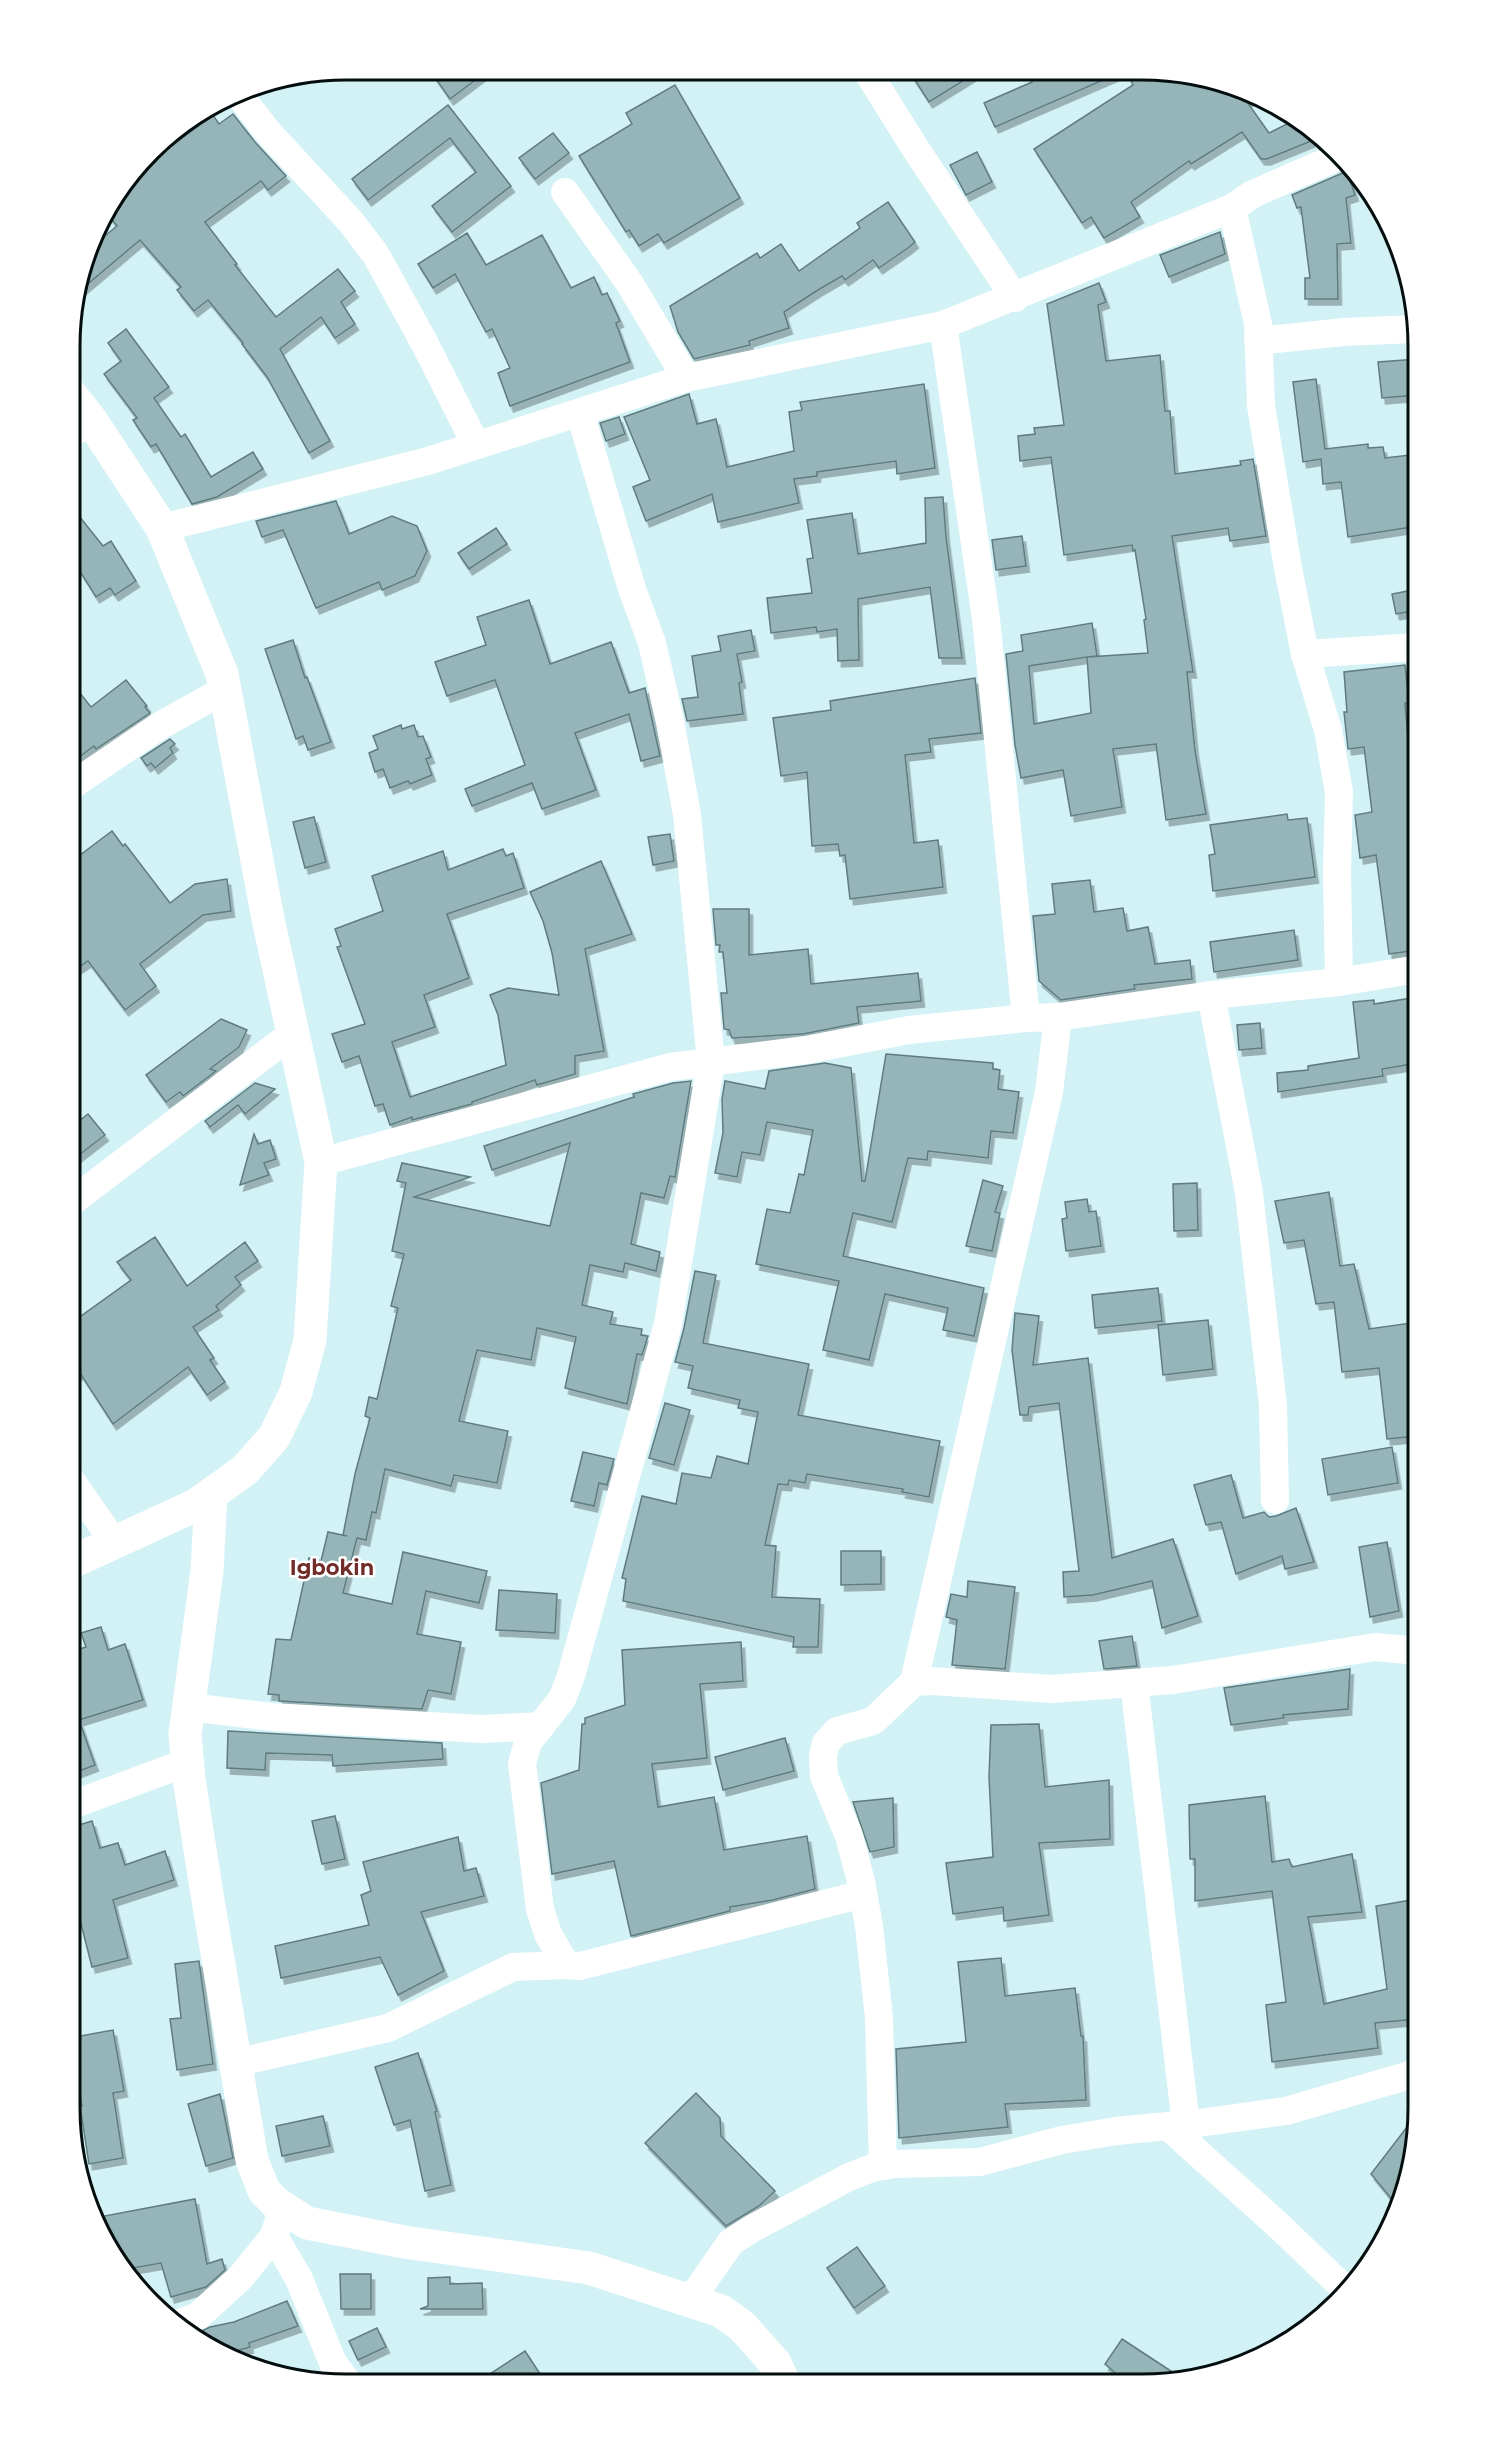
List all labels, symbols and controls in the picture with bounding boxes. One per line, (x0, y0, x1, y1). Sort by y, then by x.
district label: Igbokin (290, 1555, 374, 1580)

